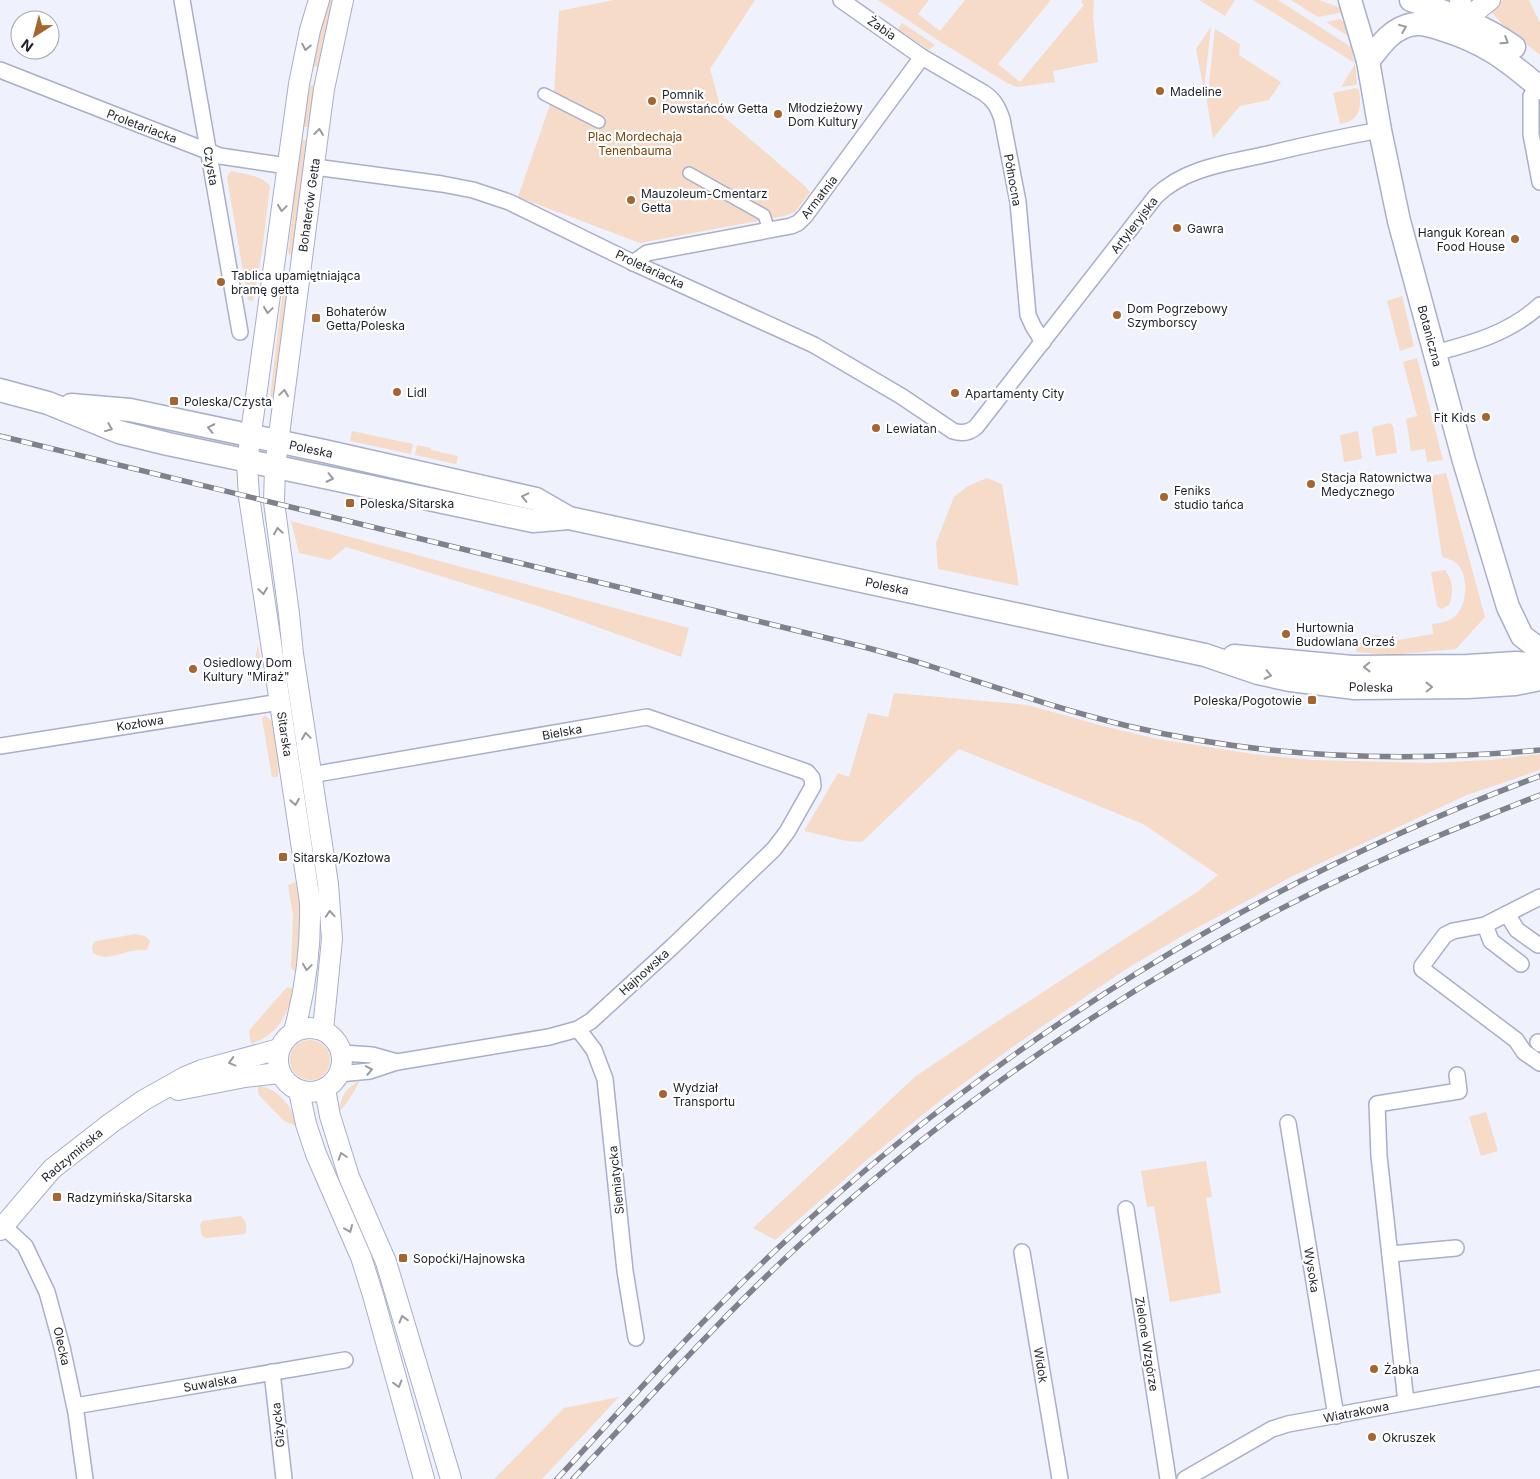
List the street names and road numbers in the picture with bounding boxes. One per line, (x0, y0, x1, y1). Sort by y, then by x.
street label: Żabia (865, 13, 899, 43)
street label: Proletariacka (105, 106, 179, 146)
street label: Czysta (200, 145, 222, 187)
street label: Północna (1001, 153, 1025, 207)
street label: Bohaterów Getta (295, 157, 323, 253)
street label: Armatnia (797, 172, 841, 222)
street label: Artyleryjska (1107, 194, 1161, 256)
street label: Proletariacka (613, 246, 687, 292)
street label: Botaniczna (1415, 304, 1445, 368)
street label: Poleska (288, 437, 334, 461)
street label: Poleska (864, 574, 910, 598)
street label: Poleska (1349, 679, 1393, 695)
street label: Sitarska (274, 710, 296, 758)
street label: Kozłowa (115, 712, 165, 734)
street label: Bielska (541, 721, 583, 743)
street label: Hajnowska (616, 946, 672, 998)
street label: Radzymińska (38, 1125, 106, 1185)
street label: Siemiatycka (605, 1145, 627, 1215)
street label: Wysoka (1301, 1246, 1323, 1294)
street label: Zielone Wzgórze (1132, 1296, 1162, 1392)
street label: Olecka (50, 1325, 74, 1367)
street label: Widok (1031, 1346, 1051, 1384)
street label: Suwalska (182, 1371, 238, 1395)
street label: Wiatrakowa (1322, 1398, 1390, 1426)
street label: Giżycka (268, 1402, 288, 1448)

